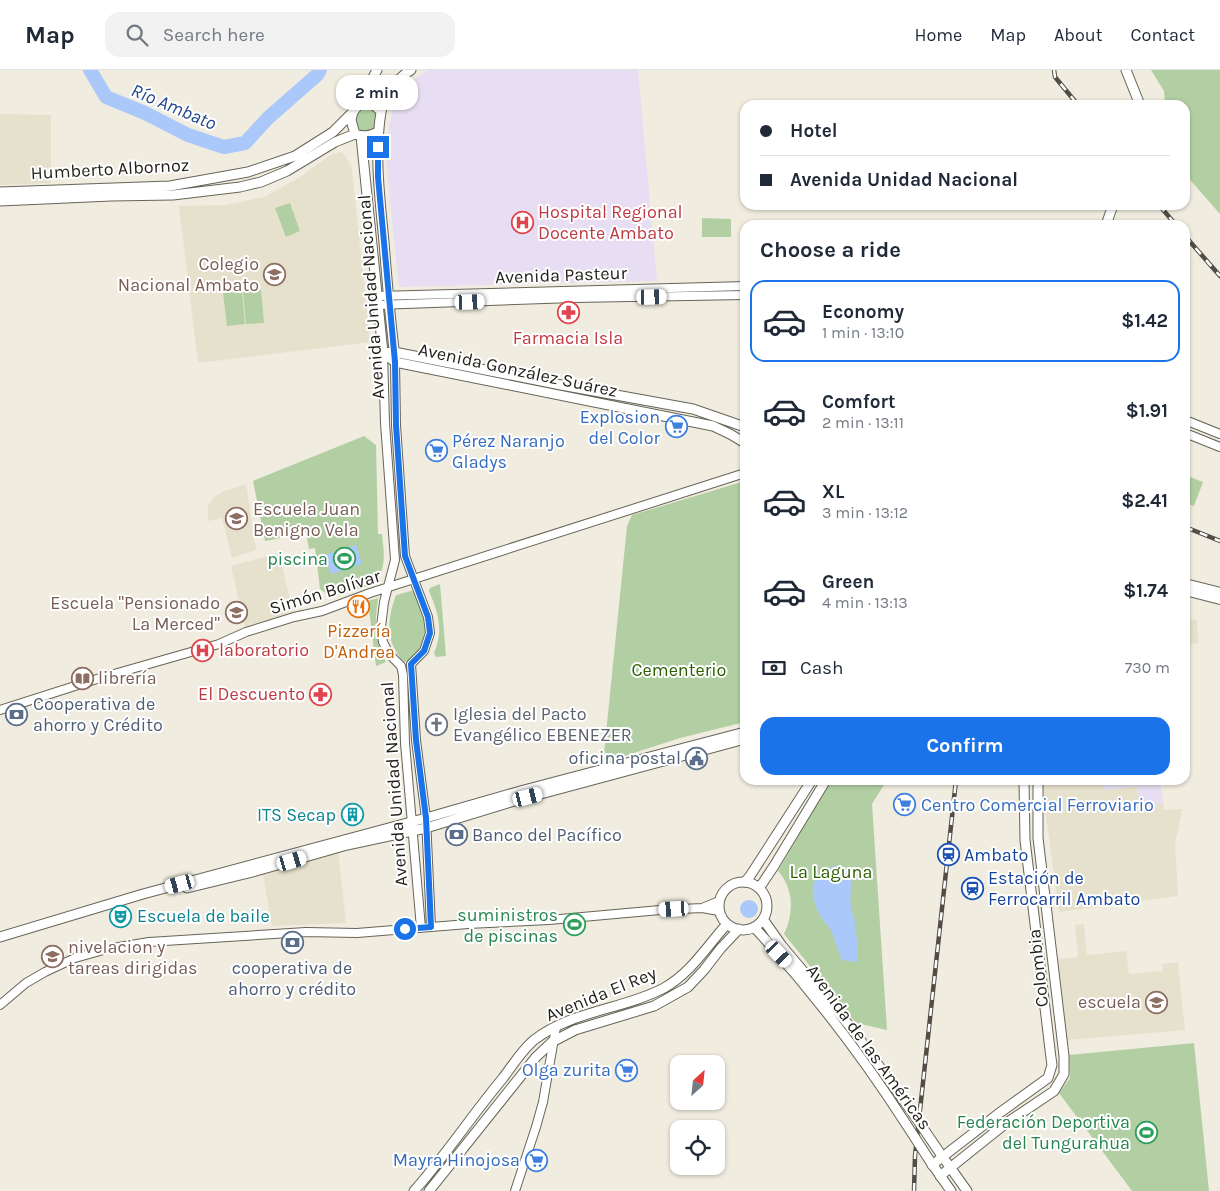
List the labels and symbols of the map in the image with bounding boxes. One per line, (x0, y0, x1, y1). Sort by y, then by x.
callout: 2 min (337, 75, 419, 110)
water label: Río Ambato (128, 79, 220, 135)
route end (367, 136, 389, 158)
street label: Humberto Albornoz (30, 154, 190, 184)
street label: Avenida Unidad Nacional (353, 194, 389, 400)
place label: Hospital Regional Docente Ambato (538, 201, 683, 244)
hospital icon: Hospital Regional Docente Ambato (510, 210, 534, 234)
place label: Colegio Nacional Ambato (118, 253, 259, 296)
school or university icon: Colegio Nacional Ambato (263, 262, 287, 286)
street label: Avenida Pasteur (495, 262, 628, 288)
car (636, 289, 667, 305)
car (454, 294, 485, 310)
pharmacy icon: Farmacia Isla (556, 301, 580, 325)
place label: Farmacia Isla (513, 327, 623, 349)
street label: Avenida González Suárez (416, 338, 620, 402)
place label: Explosion del Color (580, 406, 660, 449)
supermarket icon: Explosion del Color (664, 415, 688, 439)
place label: Pérez Naranjo Gladys (452, 430, 565, 473)
supermarket icon: Pérez Naranjo Gladys (424, 439, 448, 463)
place label: Escuela Juan Benigno Vela (253, 498, 360, 541)
school or university icon: Escuela Juan Benigno Vela (225, 507, 249, 531)
sports icon: piscina (332, 547, 356, 571)
place label: piscina (267, 548, 328, 570)
street label: Simón Bolívar (267, 565, 384, 619)
place label: Escuela "Pensionado La Merced" (50, 592, 220, 635)
restaurant icon: Pizzería D'Andrea (347, 594, 371, 618)
school or university icon: Escuela "Pensionado La Merced" (224, 601, 248, 625)
place label: Pizzería D'Andrea (323, 620, 395, 663)
hospital icon: laboratorio (191, 638, 215, 662)
place label: laboratorio (219, 639, 309, 661)
park label: Cementerio (632, 659, 726, 681)
library icon: librería (70, 666, 94, 690)
place label: librería (98, 667, 157, 689)
street label: Avenida Unidad Nacional (376, 681, 412, 887)
pharmacy icon: El Descuento (309, 682, 333, 706)
place label: El Descuento (198, 683, 305, 705)
place label: Cooperativa de ahorro y Crédito (33, 693, 163, 736)
bank icon: Cooperativa de ahorro y Crédito (5, 702, 29, 726)
place label: Iglesia del Pacto Evangélico EBENEZER (453, 703, 632, 746)
church icon: Iglesia del Pacto Evangélico EBENEZER (425, 712, 449, 736)
public building icon: oficina postal (685, 746, 709, 770)
place label: oficina postal (568, 747, 681, 769)
car (511, 786, 544, 808)
supermarket icon: Centro Comercial Ferroviario (893, 793, 917, 817)
place label: Centro Comercial Ferroviario (921, 794, 1154, 816)
building icon: ITS Secap (340, 803, 364, 827)
place label: ITS Secap (257, 804, 336, 826)
bank icon: Banco del Pacífico (444, 823, 468, 847)
place label: Banco del Pacífico (472, 824, 622, 846)
station icon: Ambato (936, 843, 960, 867)
place label: Ambato (964, 844, 1028, 866)
car (275, 850, 308, 872)
park label: La Laguna (790, 861, 872, 883)
place label: Estación de Ferrocarril Ambato (988, 867, 1140, 910)
car (163, 873, 196, 895)
station icon: Estación de Ferrocarril Ambato (960, 876, 984, 900)
car (658, 901, 689, 917)
theatre icon: Escuela de baile (109, 904, 133, 928)
place label: suministros de piscinas (457, 904, 558, 947)
place label: Escuela de baile (137, 905, 270, 927)
sports icon: suministros de piscinas (562, 913, 586, 937)
route start (394, 918, 416, 940)
street label: Colombia (1023, 928, 1053, 1008)
bank icon: cooperativa de ahorro y crédito (280, 931, 304, 955)
place label: nivelacion y tareas dirigidas (68, 936, 198, 979)
car (763, 938, 794, 970)
school or university icon: nivelacion y tareas dirigidas (40, 945, 64, 969)
place label: cooperativa de ahorro y crédito (228, 957, 356, 1000)
street label: Avenida de las Américas (802, 960, 936, 1134)
street label: Avenida El Rey (542, 962, 660, 1026)
school or university icon: escuela (1145, 990, 1169, 1014)
place label: escuela (1078, 991, 1141, 1013)
north arrow (670, 1055, 725, 1110)
supermarket icon: Olga zurita (615, 1058, 639, 1082)
place label: Olga zurita (522, 1059, 611, 1081)
place label: Federación Deportiva del Tungurahua (957, 1111, 1130, 1154)
sports icon: Federación Deportiva del Tungurahua (1134, 1120, 1158, 1144)
supermarket icon: Mayra Hinojosa (524, 1148, 548, 1172)
place label: Mayra Hinojosa (393, 1149, 520, 1171)

